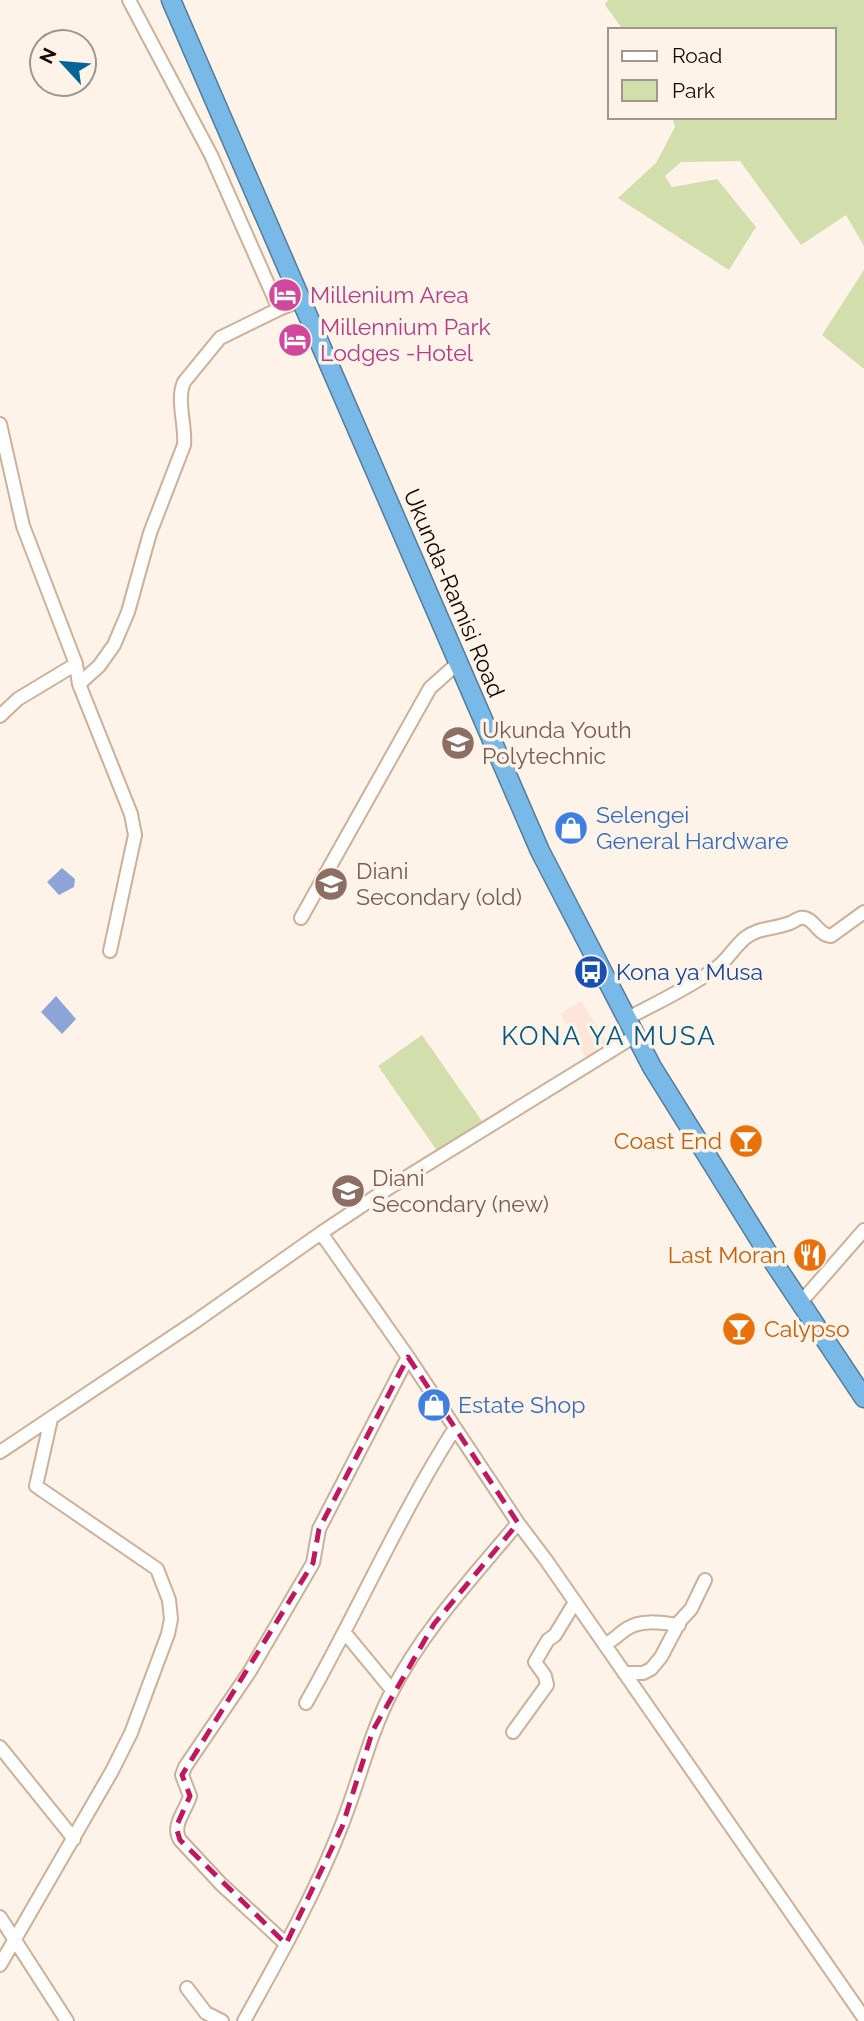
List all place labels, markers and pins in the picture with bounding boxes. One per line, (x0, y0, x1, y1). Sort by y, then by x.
hotel icon: Millenium Area (266, 276, 304, 314)
place label: Millenium Area (310, 281, 469, 308)
place label: Millennium Park Lodges -Hotel (320, 313, 491, 366)
hotel icon: Millennium Park Lodges -Hotel (276, 321, 314, 359)
place label: Ukunda Youth Polytechnic (482, 716, 632, 769)
school or university icon: Ukunda Youth Polytechnic (439, 724, 477, 762)
place label: Selengei General Hardware (596, 801, 788, 854)
shop icon: Selengei General Hardware (552, 809, 590, 847)
place label: Diani Secondary (old) (356, 857, 522, 910)
school or university icon: Diani Secondary (old) (312, 865, 350, 903)
bus stop icon: Kona ya Musa (572, 953, 610, 991)
place label: Kona ya Musa (616, 958, 763, 985)
bar icon: Coast End (727, 1122, 765, 1160)
place label: Coast End (614, 1127, 722, 1154)
place label: Diani Secondary (new) (372, 1164, 549, 1217)
school or university icon: Diani Secondary (new) (329, 1172, 367, 1210)
restaurant icon: Last Moran (791, 1236, 829, 1274)
place label: Last Moran (668, 1241, 786, 1268)
bar icon: Calypso (720, 1310, 758, 1348)
place label: Calypso (764, 1315, 850, 1342)
shop icon: Estate Shop (415, 1386, 453, 1424)
place label: Estate Shop (458, 1391, 585, 1418)

